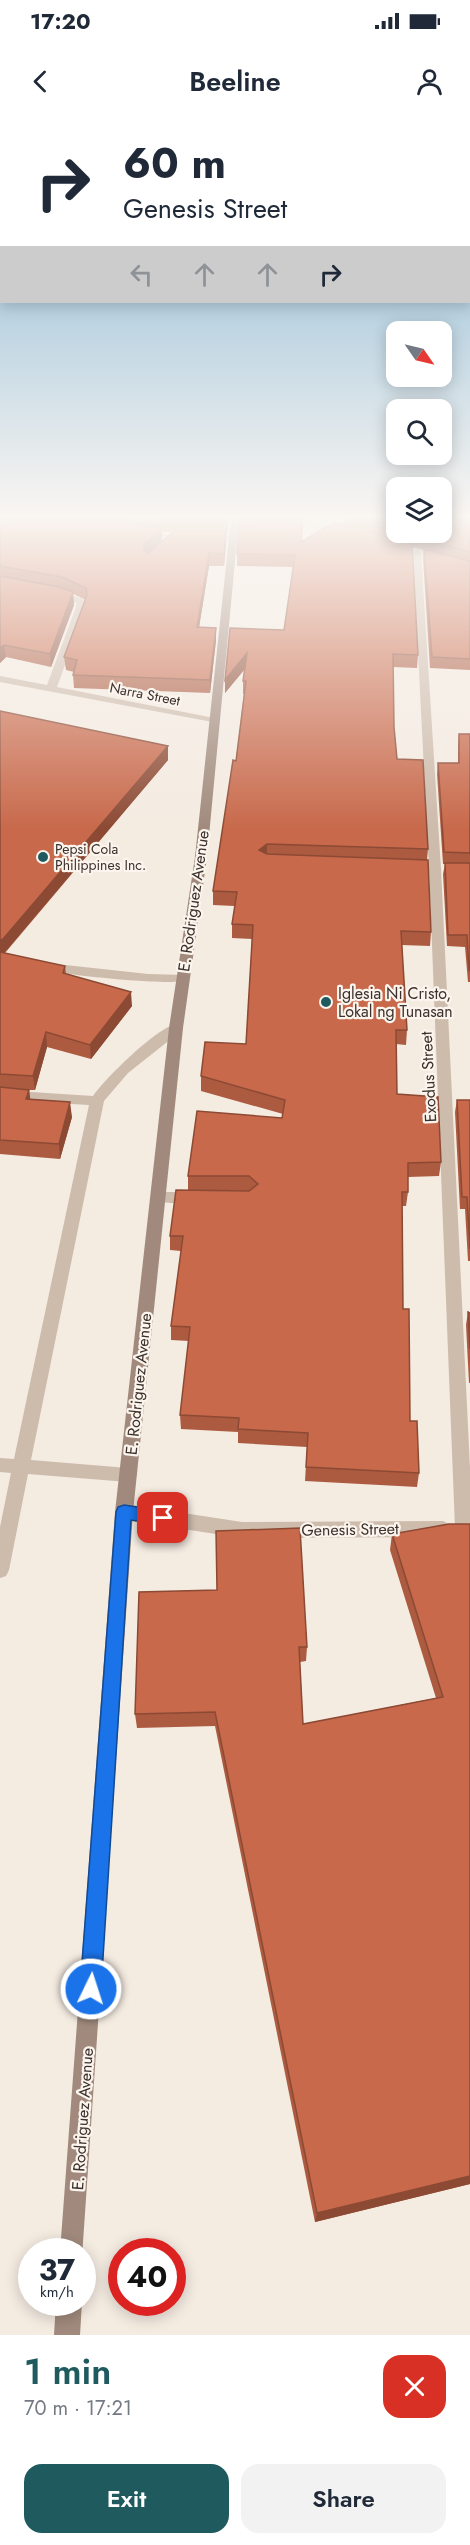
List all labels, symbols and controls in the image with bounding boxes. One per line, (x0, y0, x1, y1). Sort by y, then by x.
text: 17:20 (30, 5, 91, 37)
text: Beeline (189, 62, 281, 101)
icon: back (24, 65, 57, 98)
icon: person (413, 65, 446, 98)
text: 60 m (123, 133, 226, 194)
icon: right (24, 144, 102, 222)
text: Genesis Street (123, 189, 287, 228)
icon: left (125, 258, 158, 291)
icon: ahead (188, 258, 221, 291)
icon: ahead (251, 258, 284, 291)
icon: right (314, 258, 347, 291)
north arrow (386, 321, 452, 387)
map controls (386, 321, 452, 543)
button: search (386, 399, 452, 465)
button: layers (386, 477, 452, 543)
street label: Narra Street (108, 677, 183, 711)
street label: E. Rodriguez Avenue (172, 829, 215, 973)
place label: Pepsi Cola Philippines Inc. (55, 839, 146, 875)
marker: Pepsi Cola Philippines Inc. (36, 850, 50, 864)
place label: Iglesia Ni Cristo, Lokal ng Tunasan (338, 982, 453, 1023)
marker: Iglesia Ni Cristo, Lokal ng Tunasan (319, 995, 333, 1009)
street label: Exodus Street (415, 1031, 442, 1123)
street label: E. Rodriguez Avenue (120, 1312, 157, 1456)
pin (137, 1492, 188, 1543)
icon: arrive (146, 1501, 179, 1534)
street label: Genesis Street (301, 1517, 399, 1542)
position arrow (59, 1957, 123, 2021)
street label: E. Rodriguez Avenue (66, 2047, 99, 2191)
speed limit sign: 40 (108, 2238, 186, 2316)
text: 37 (39, 2248, 75, 2291)
text: km/h (40, 2281, 74, 2303)
text: 1 min (24, 2345, 111, 2397)
button: close (383, 2355, 446, 2418)
text: 70 m · 17:21 (24, 2394, 132, 2423)
button: Exit (24, 2464, 229, 2533)
button: Share (241, 2464, 446, 2533)

